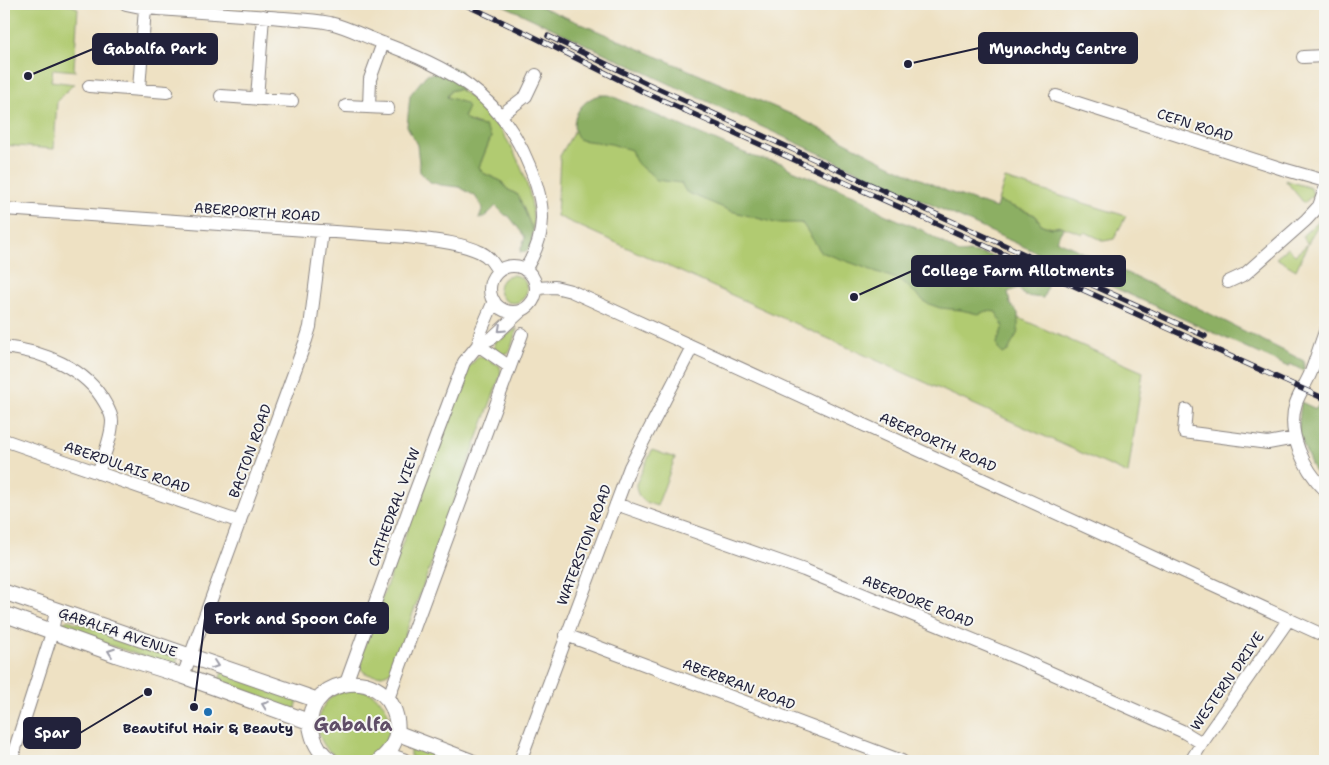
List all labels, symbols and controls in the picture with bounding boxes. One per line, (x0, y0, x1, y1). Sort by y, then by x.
callout: Mynachdy Centre (979, 33, 1137, 63)
callout: Gabalfa Park (93, 34, 217, 64)
text: Gabalfa Park (103, 39, 207, 59)
text: Mynachdy Centre (989, 39, 1127, 59)
street label: CEFN ROAD (1155, 104, 1235, 146)
street label: ABERPORTH ROAD (193, 199, 321, 225)
callout: College Farm Allotments (912, 256, 1125, 286)
text: College Farm Allotments (922, 261, 1115, 281)
one-way arrow (498, 323, 507, 332)
street label: BACTON ROAD (225, 402, 275, 500)
street label: ABERPORTH ROAD (877, 408, 999, 476)
street label: ABERDULAIS ROAD (62, 437, 192, 497)
street label: CATHEDRAL VIEW (364, 445, 424, 569)
street label: WATERSTON ROAD (553, 482, 615, 608)
street label: ABERDORE ROAD (860, 570, 976, 632)
street label: GABALFA AVENUE (56, 603, 180, 661)
callout: Fork and Spoon Cafe (205, 603, 388, 633)
text: Fork and Spoon Cafe (215, 609, 377, 629)
street label: WESTERN DRIVE (1186, 628, 1268, 734)
one-way arrow (107, 648, 116, 658)
street label: ABERBRAN ROAD (680, 654, 798, 714)
one-way arrow (211, 660, 219, 670)
one-way arrow (261, 701, 269, 711)
marker: Beautiful Hair & Beauty (202, 706, 214, 718)
district label: Gabalfa (313, 712, 393, 737)
callout: Spar (24, 718, 80, 748)
place label: Beautiful Hair & Beauty (123, 719, 293, 737)
text: Spar (34, 723, 70, 743)

